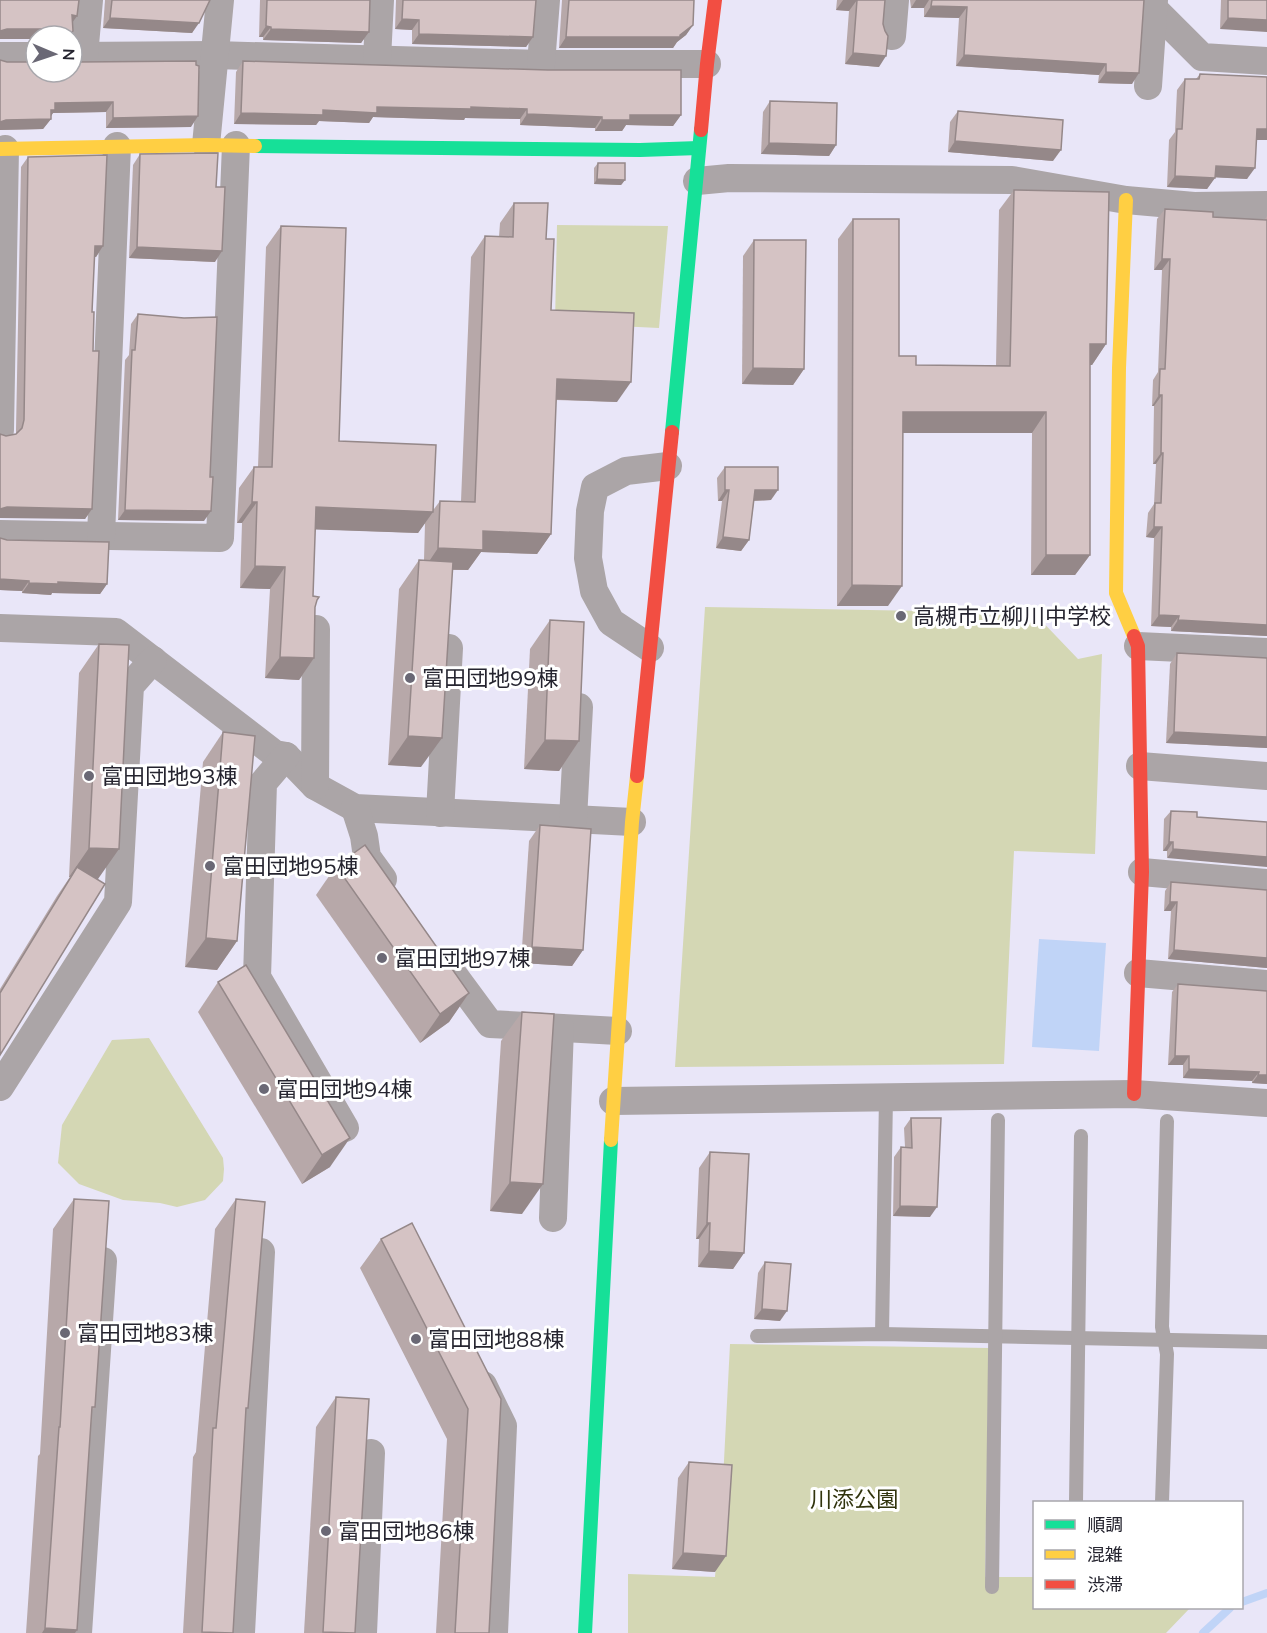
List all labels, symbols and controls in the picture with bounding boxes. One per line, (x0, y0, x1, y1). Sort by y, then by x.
north arrow (24, 24, 84, 84)
text: N (59, 48, 79, 61)
place label: 高槻市立柳川中学校 (913, 602, 1111, 630)
marker: 高槻市立柳川中学校 (894, 609, 908, 623)
place label: 富田団地99棟 (422, 664, 558, 692)
marker: 富田団地99棟 (403, 671, 417, 685)
place label: 富田団地93棟 (101, 762, 237, 790)
marker: 富田団地93棟 (82, 769, 96, 783)
place label: 富田団地95棟 (222, 852, 358, 880)
marker: 富田団地95棟 (203, 859, 217, 873)
place label: 富田団地97棟 (394, 944, 530, 972)
marker: 富田団地97棟 (375, 951, 389, 965)
place label: 富田団地94棟 (276, 1075, 412, 1103)
marker: 富田団地94棟 (257, 1082, 271, 1096)
place label: 富田団地83棟 (77, 1319, 213, 1347)
place label: 富田団地88棟 (428, 1325, 564, 1353)
marker: 富田団地83棟 (58, 1326, 72, 1340)
marker: 富田団地88棟 (409, 1332, 423, 1346)
park label: 川添公園 (810, 1485, 898, 1513)
legend (1033, 1501, 1243, 1609)
text: 順調 (1087, 1513, 1123, 1536)
place label: 富田団地86棟 (338, 1517, 474, 1545)
marker: 富田団地86棟 (319, 1524, 333, 1538)
text: 混雑 (1087, 1543, 1123, 1566)
text: 渋滞 (1087, 1573, 1123, 1596)

